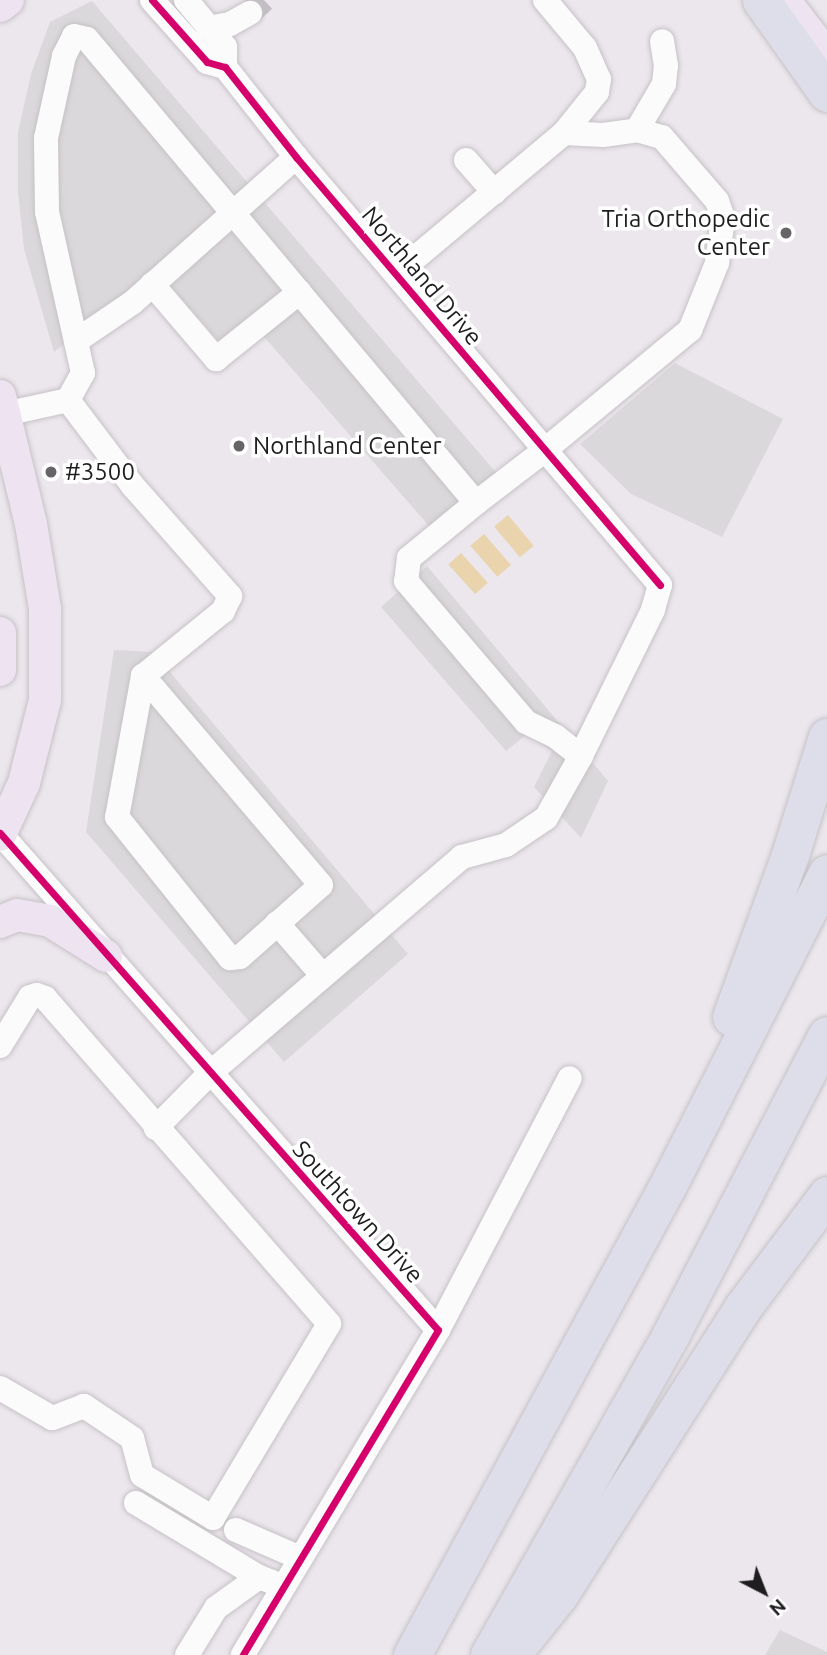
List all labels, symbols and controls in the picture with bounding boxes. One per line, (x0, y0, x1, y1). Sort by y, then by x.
street label: Northland Drive (356, 201, 488, 351)
place label: Tria Orthopedic Center (601, 205, 770, 261)
marker: Tria Orthopedic Center (776, 223, 796, 243)
place label: Northland Center (253, 432, 442, 460)
marker: Northland Center (231, 438, 247, 454)
place label: #3500 (65, 458, 135, 486)
marker: #3500 (43, 464, 59, 480)
street label: Southtown Drive (287, 1135, 429, 1289)
north arrow (729, 1557, 799, 1627)
text: N (765, 1595, 791, 1621)

